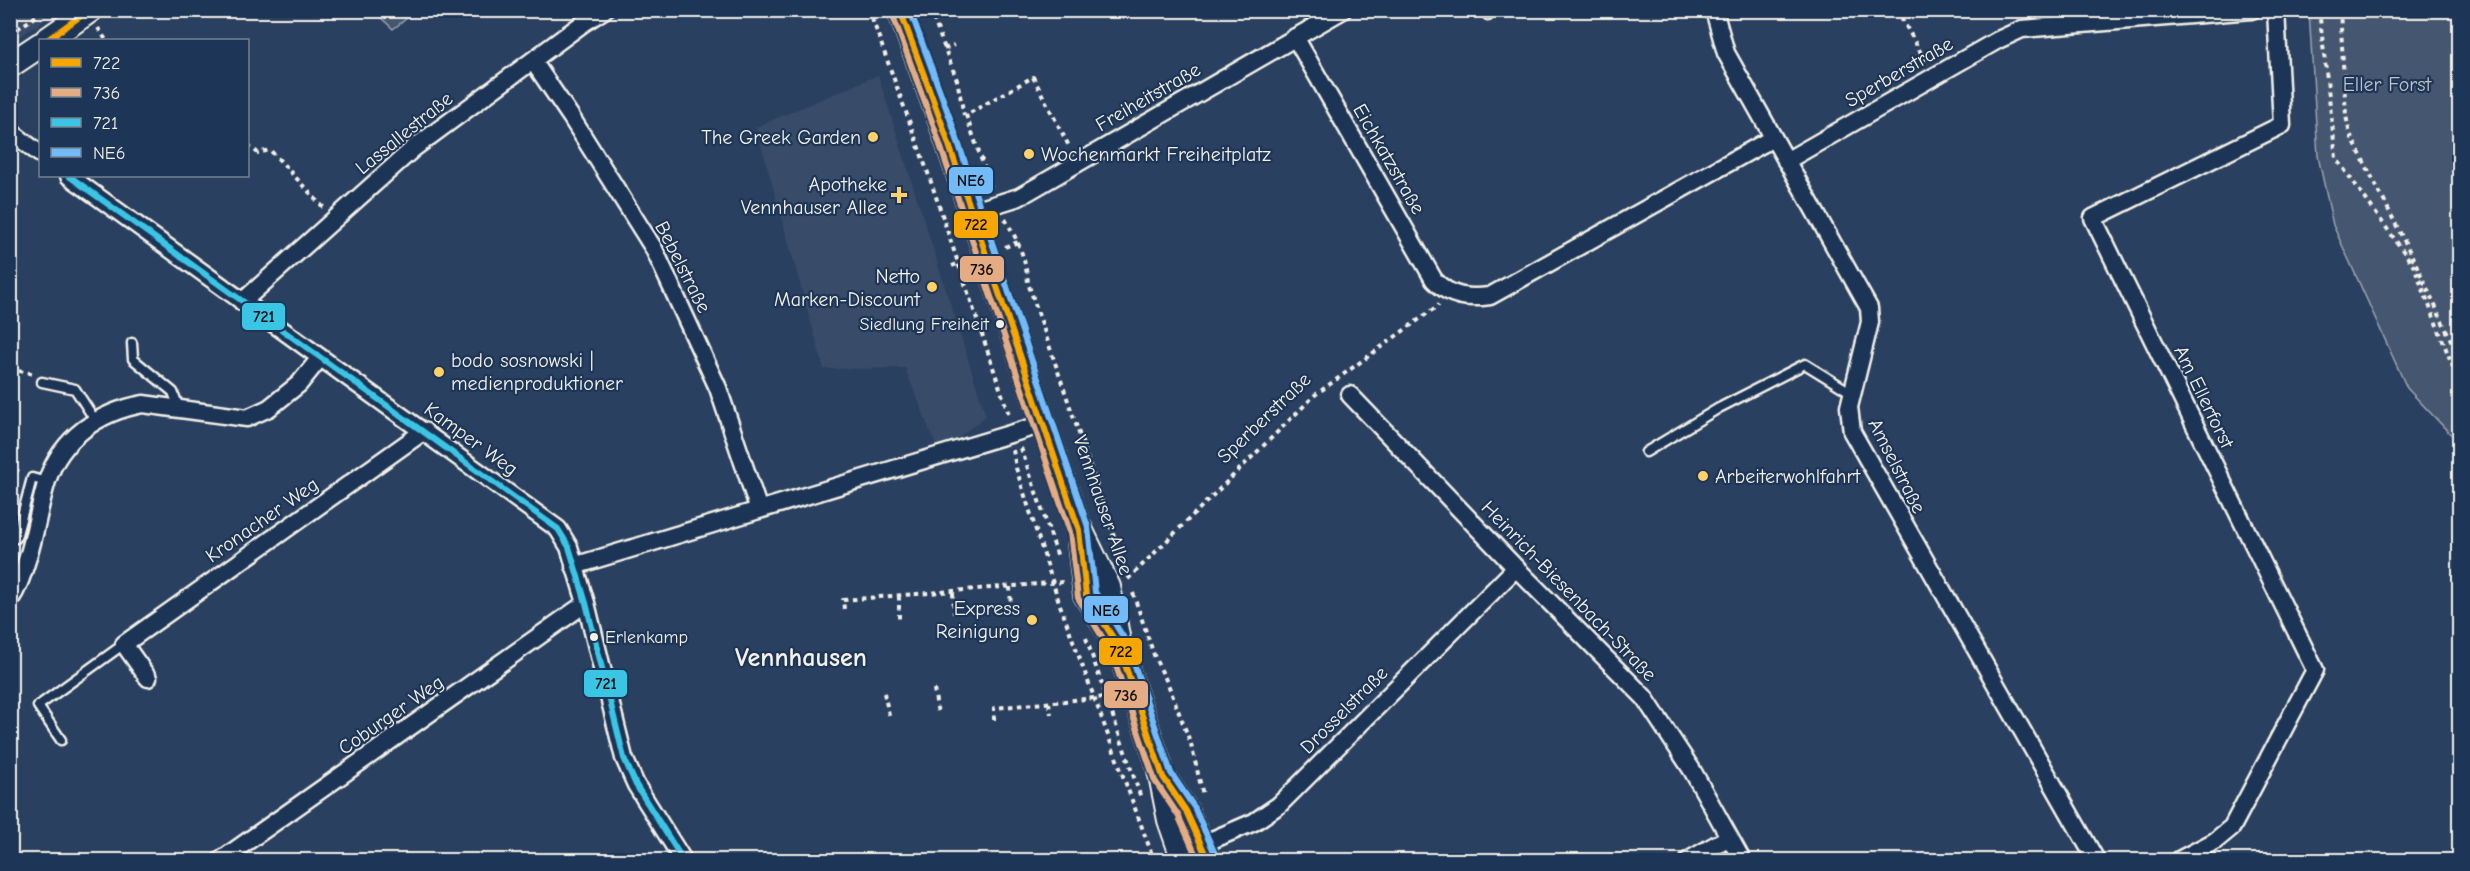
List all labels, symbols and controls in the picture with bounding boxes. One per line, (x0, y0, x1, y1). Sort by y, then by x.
street label: Sperberstraße (1841, 32, 1957, 112)
legend (39, 39, 249, 177)
text: 722 (93, 53, 120, 74)
street label: Freiheitstraße (1092, 58, 1204, 136)
park label: Eller Forst (2343, 73, 2432, 96)
text: 736 (93, 83, 120, 104)
street label: Lassallestraße (351, 87, 457, 179)
street label: Eichkatzstraße (1348, 100, 1430, 218)
text: 721 (93, 113, 118, 134)
place label: The Greek Garden (701, 126, 861, 149)
marker: The Greek Garden (866, 130, 880, 144)
text: NE6 (93, 143, 125, 164)
place label: Wochenmarkt Freiheitplatz (1041, 143, 1271, 166)
marker: Wochenmarkt Freiheitplatz (1022, 147, 1036, 161)
line badge: NE6 (948, 166, 994, 195)
text: NE6 (957, 172, 985, 190)
place label: Apotheke Vennhauser Allee (741, 173, 887, 219)
marker: Apotheke Vennhauser Allee (892, 188, 906, 202)
line badge: 722 (953, 210, 999, 239)
text: 722 (964, 216, 988, 234)
street label: Bebelstraße (650, 217, 716, 317)
line badge: 736 (959, 255, 1005, 283)
text: 736 (970, 261, 994, 279)
place label: Netto Marken-Discount (774, 265, 921, 311)
marker: Netto Marken-Discount (925, 280, 939, 294)
line badge: 721 (241, 302, 286, 331)
text: 721 (253, 308, 275, 326)
place label: Siedlung Freiheit (860, 314, 990, 335)
marker: Siedlung Freiheit (994, 318, 1006, 330)
street label: Am Ellerforst (2169, 342, 2239, 453)
place label: bodo sosnowski | medienproduktioner (451, 349, 623, 395)
marker: bodo sosnowski | medienproduktioner (432, 365, 446, 379)
street label: Sperberstraße (1213, 368, 1315, 468)
street label: Kamper Weg (420, 397, 522, 481)
street label: Amselstraße (1863, 415, 1931, 517)
street label: Vennhauser Allee (1068, 432, 1138, 578)
place label: Arbeiterwohlfahrt (1715, 465, 1861, 488)
marker: Arbeiterwohlfahrt (1696, 469, 1710, 483)
street label: Kronacher Weg (201, 473, 323, 567)
street label: Heinrich-Biesenbach-Straße (1477, 496, 1661, 686)
line badge: NE6 (1083, 595, 1129, 624)
place label: Express Reinigung (936, 597, 1020, 643)
text: NE6 (1092, 602, 1120, 620)
marker: Express Reinigung (1025, 613, 1039, 627)
place label: Erlenkamp (605, 627, 688, 648)
marker: Erlenkamp (588, 631, 600, 643)
line badge: 722 (1098, 637, 1143, 666)
district label: Vennhausen (735, 643, 867, 673)
text: 722 (1109, 643, 1133, 661)
street label: Drosselstraße (1296, 662, 1392, 758)
line badge: 721 (583, 669, 628, 698)
street label: Coburger Weg (334, 670, 448, 760)
text: 721 (595, 675, 617, 693)
line badge: 736 (1103, 680, 1149, 709)
text: 736 (1114, 687, 1138, 705)

